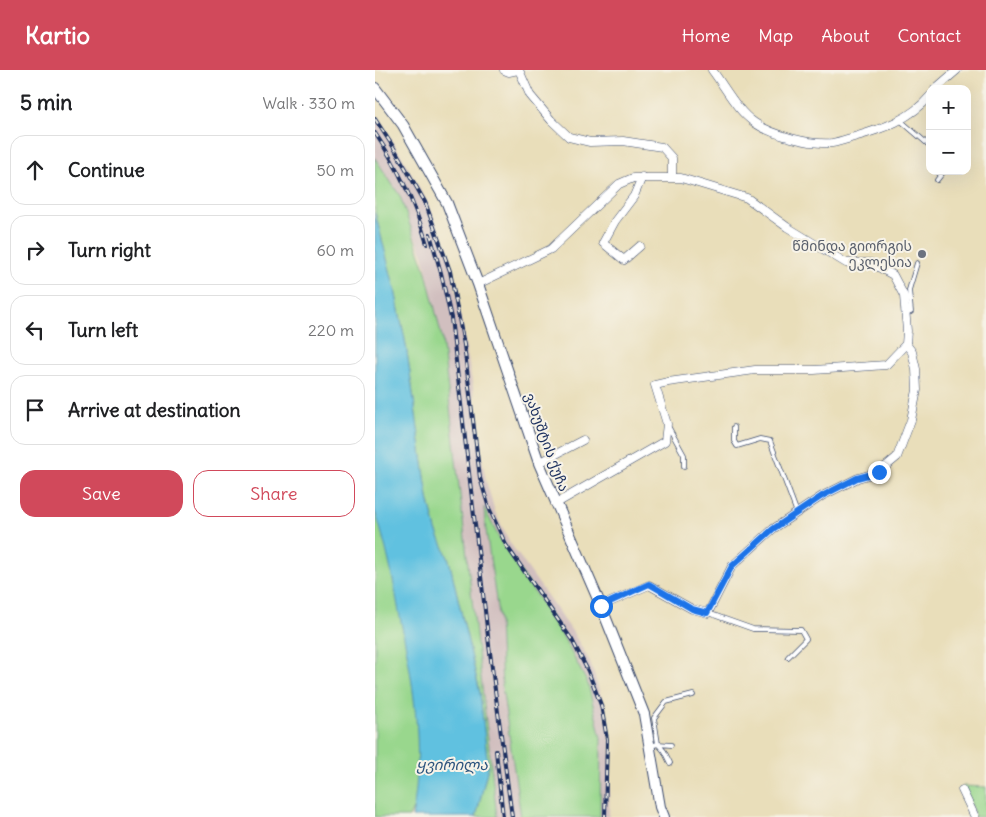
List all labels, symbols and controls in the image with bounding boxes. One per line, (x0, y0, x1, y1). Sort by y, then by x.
text: Kartio (25, 20, 90, 50)
text: Home (682, 24, 730, 47)
text: Map (758, 24, 793, 47)
text: About (821, 24, 869, 47)
text: Contact (897, 24, 961, 47)
map controls (926, 85, 971, 175)
button: + (926, 85, 971, 130)
text: 5 min (20, 89, 72, 116)
text: Walk · 330 m (262, 93, 355, 113)
button: − (926, 130, 971, 175)
icon: ahead (21, 156, 49, 184)
text: Continue (68, 158, 145, 182)
text: 50 m (316, 160, 354, 180)
icon: right (21, 236, 49, 264)
place label: წმინდა გიორგის ეკლესია (792, 237, 912, 271)
text: Turn right (68, 238, 151, 262)
text: 60 m (316, 240, 354, 260)
marker: წმინდა გიორგის ეკლესია (916, 248, 928, 260)
icon: left (21, 316, 49, 344)
text: Turn left (68, 318, 138, 342)
text: 220 m (308, 320, 354, 340)
street label: ვახუშტის ქუჩა (521, 390, 573, 494)
icon: arrive (21, 396, 49, 424)
text: Arrive at destination (68, 398, 241, 422)
route end (868, 461, 891, 484)
button: Save (20, 470, 183, 517)
button: Share (193, 470, 355, 517)
route start (590, 595, 613, 618)
water label: ყვირილა (416, 755, 488, 774)

